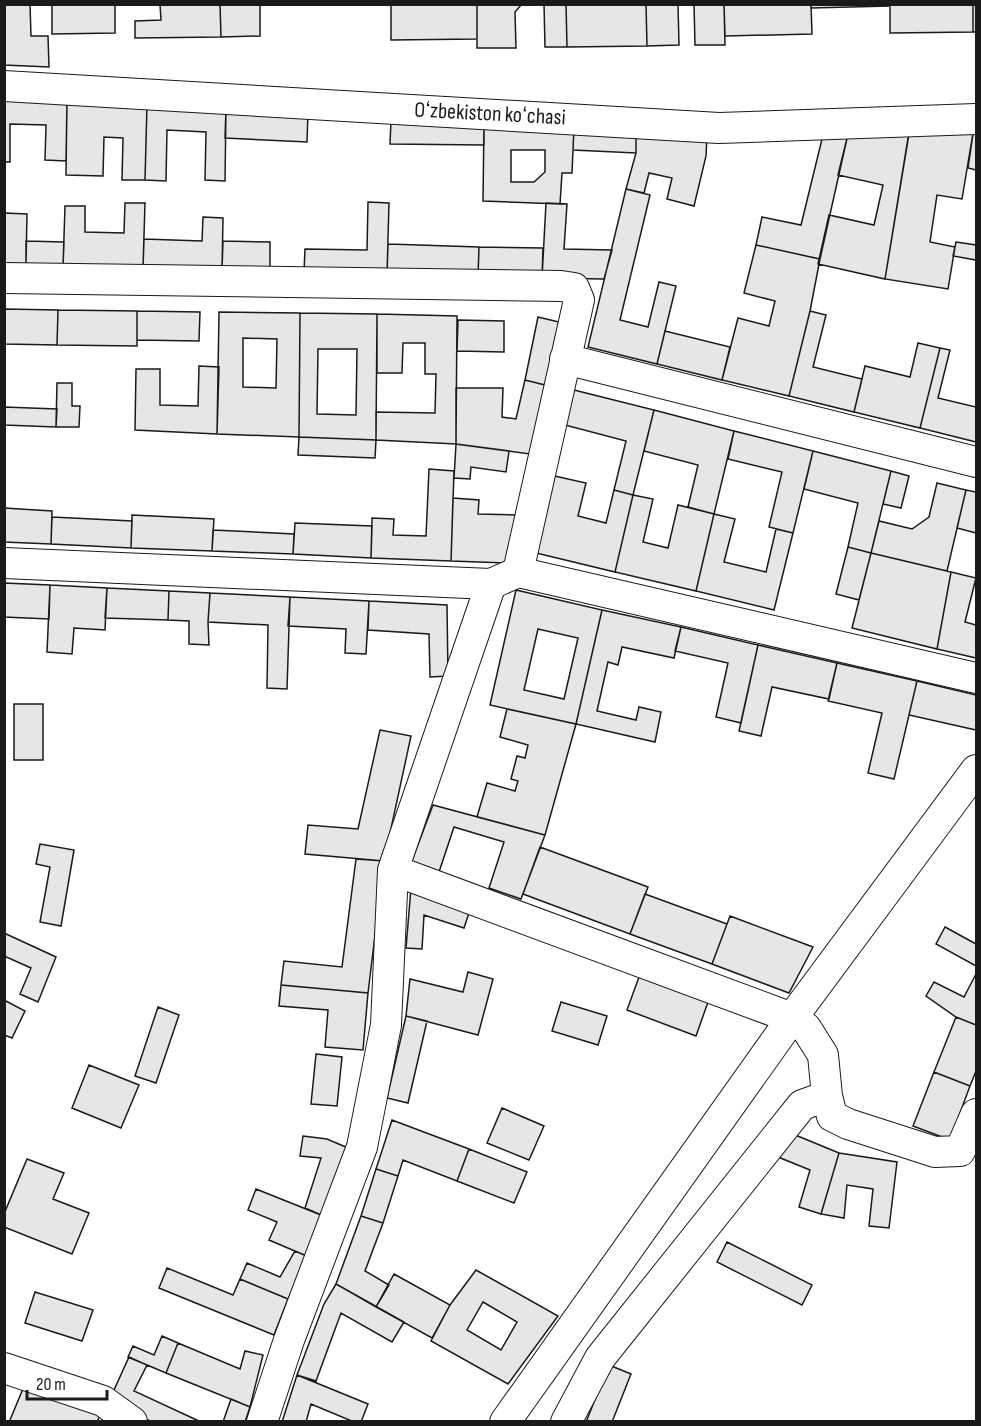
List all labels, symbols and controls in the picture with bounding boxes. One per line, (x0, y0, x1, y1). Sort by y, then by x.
street label: Oʻzbekiston koʻchasi (414, 97, 566, 131)
scale bar (27, 1363, 106, 1401)
text: 20 m (36, 1374, 66, 1395)

